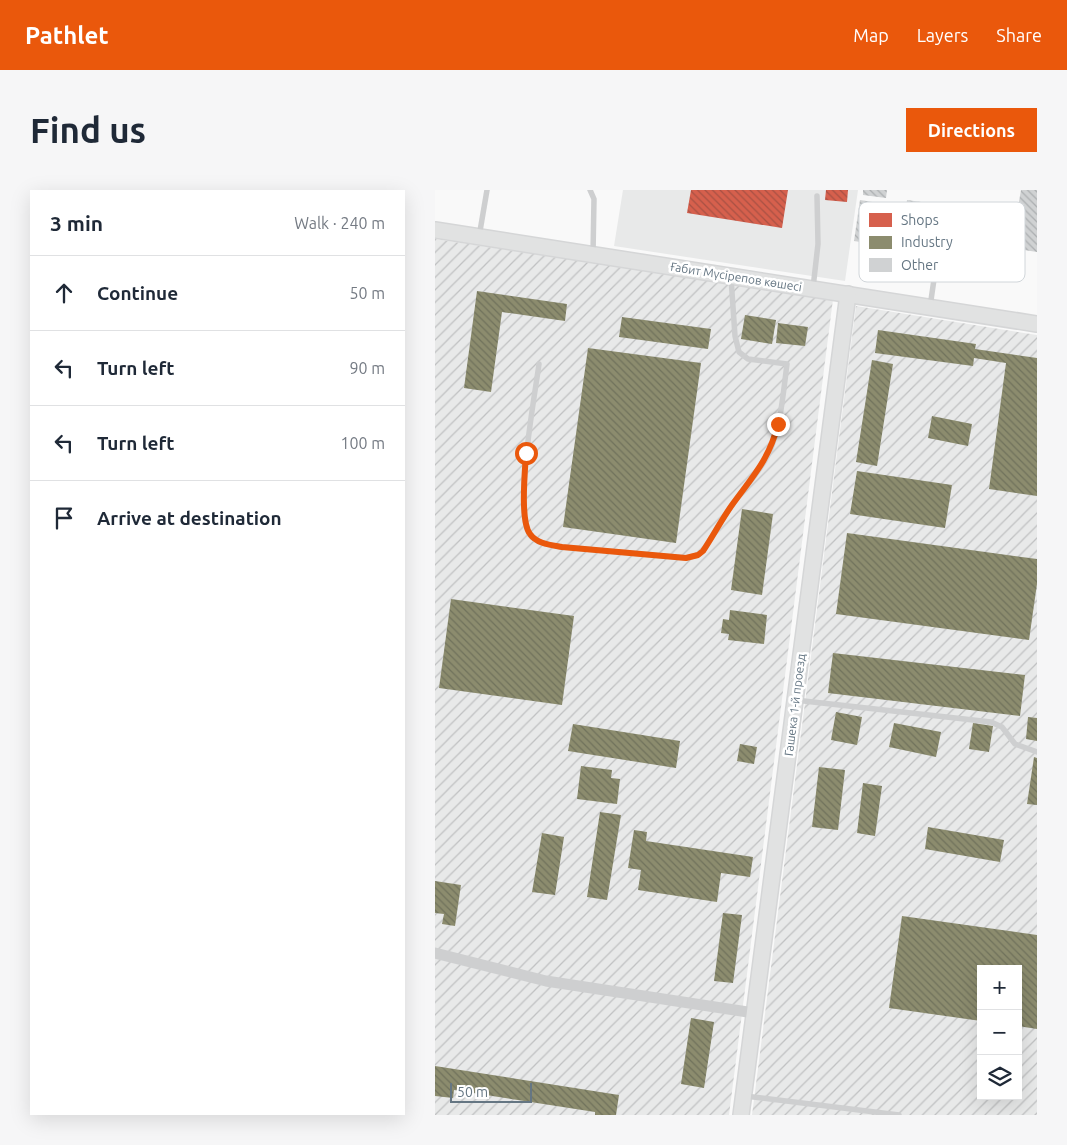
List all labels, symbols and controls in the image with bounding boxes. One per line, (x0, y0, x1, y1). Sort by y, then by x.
text: Pathlet (25, 22, 109, 49)
text: Map (853, 25, 889, 45)
text: Layers (917, 25, 968, 45)
text: Share (996, 25, 1042, 45)
button: Directions (906, 108, 1037, 152)
text: Find us (30, 110, 146, 150)
legend (859, 202, 1025, 282)
text: 3 min (50, 211, 103, 235)
text: Shops (901, 212, 939, 228)
text: Walk · 240 m (294, 214, 385, 232)
text: Industry (901, 234, 953, 250)
text: Other (901, 257, 939, 273)
street label: Ғабит Мүсірепов көшесі (669, 260, 803, 293)
icon: ahead (50, 279, 78, 307)
text: Continue (97, 282, 178, 304)
text: 50 m (349, 284, 385, 302)
icon: left (50, 354, 78, 382)
text: Turn left (97, 357, 175, 379)
text: 90 m (349, 359, 385, 377)
route end (767, 413, 790, 436)
icon: left (50, 429, 78, 457)
text: Turn left (97, 432, 175, 454)
text: 100 m (340, 434, 385, 452)
route start (515, 442, 538, 465)
icon: arrive (50, 504, 78, 532)
text: Arrive at destination (97, 507, 282, 529)
street label: Гашека 1-й проезд (782, 653, 807, 757)
map controls (977, 965, 1022, 1100)
button: + (977, 965, 1022, 1010)
button: − (977, 1010, 1022, 1055)
button: layers (977, 1055, 1022, 1100)
scale bar (450, 1080, 533, 1103)
text: 50 m (457, 1084, 488, 1100)

